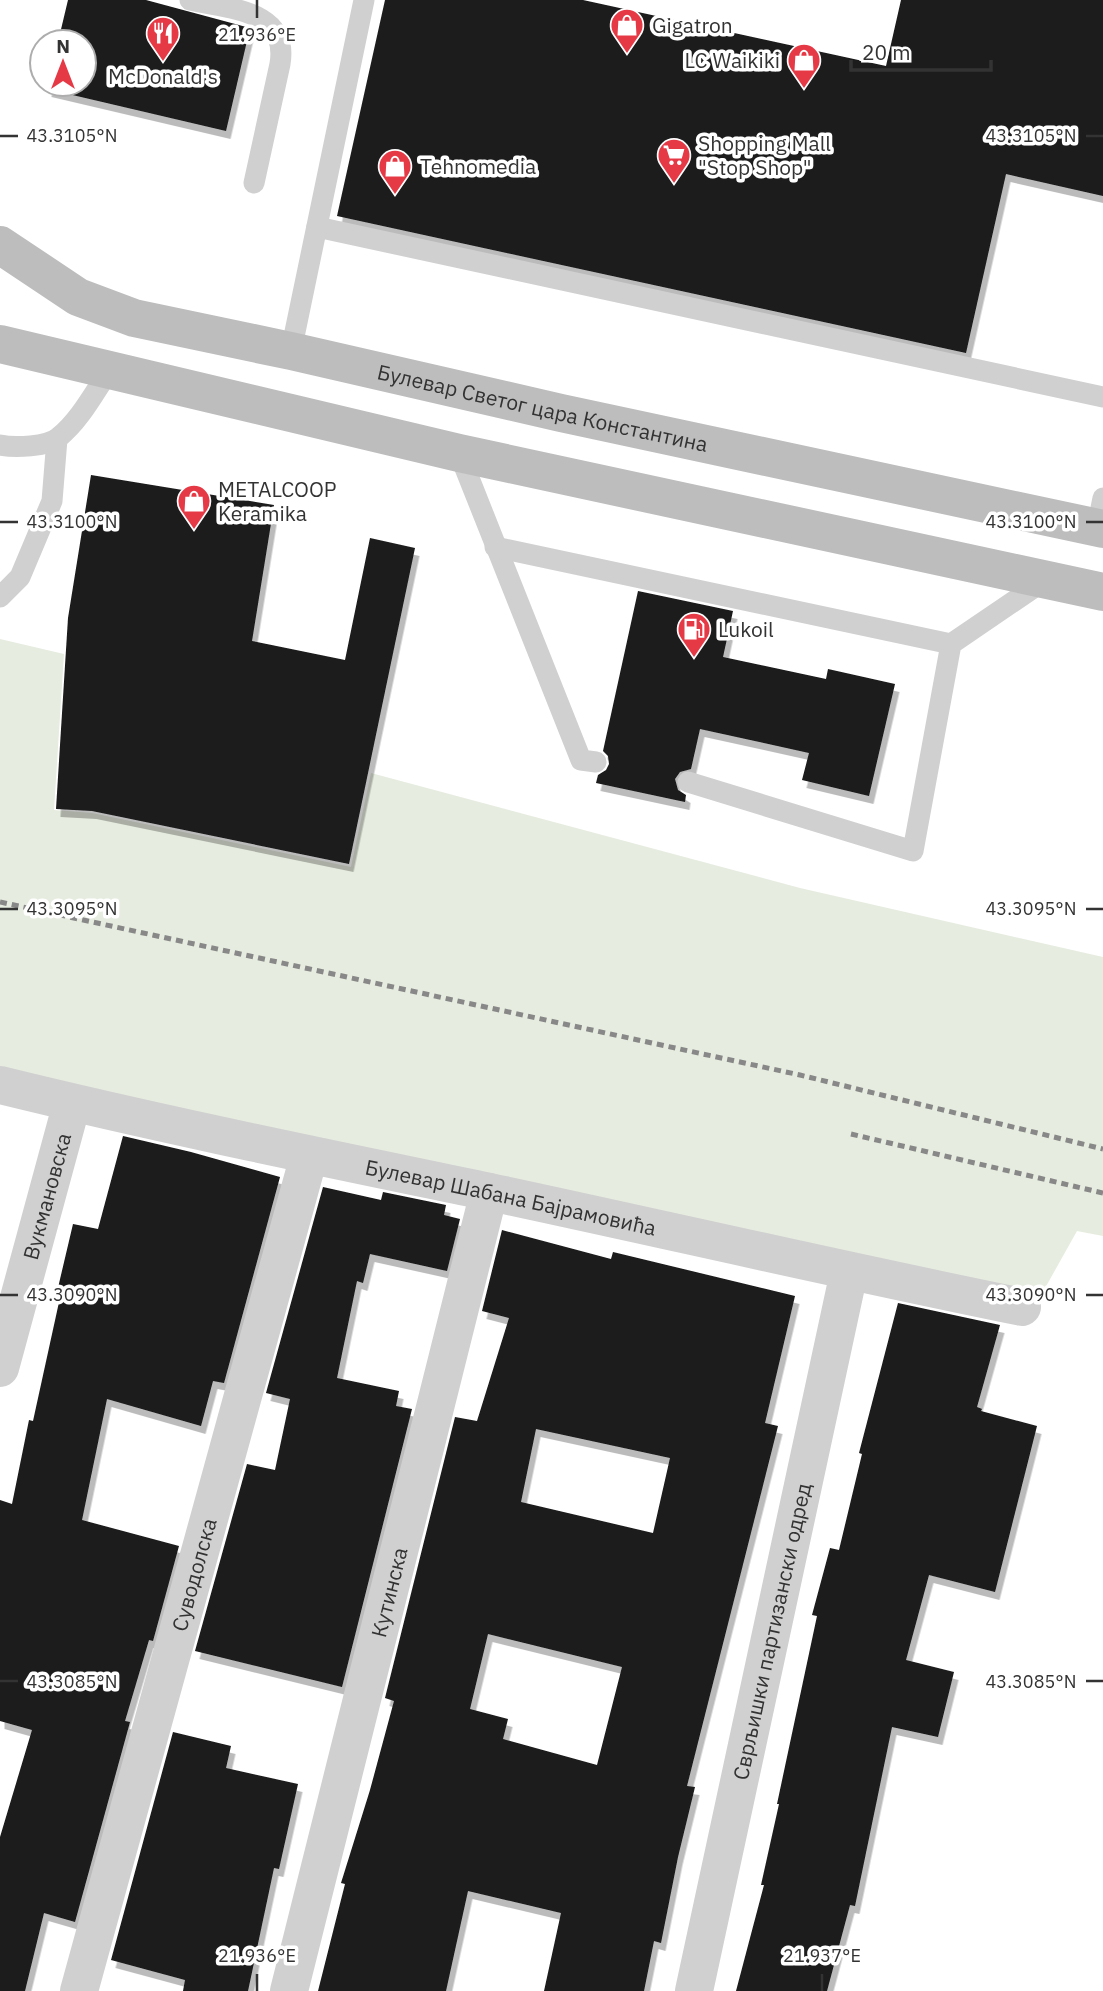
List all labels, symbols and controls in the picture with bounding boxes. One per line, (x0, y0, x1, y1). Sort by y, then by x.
shop icon: Gigatron (608, 6, 646, 55)
place label: Gigatron (652, 11, 733, 39)
restaurant icon: McDonald's (144, 14, 182, 63)
text: 21.936°E (218, 23, 296, 46)
north arrow (28, 28, 98, 98)
scale bar (851, 28, 991, 72)
text: N (56, 34, 70, 58)
text: 20 m (862, 38, 911, 66)
shop icon: LC Waikiki (785, 41, 823, 90)
place label: LC Waikiki (685, 46, 780, 74)
place label: McDonald's (108, 62, 218, 90)
text: 43.3105°N (27, 124, 117, 147)
text: 43.3105°N (986, 124, 1076, 147)
place label: Shopping Mall "Stop Shop" (698, 129, 831, 181)
supermarket icon: Shopping Mall "Stop Shop" (655, 136, 693, 185)
shop icon: Tehnomedia (376, 147, 414, 196)
place label: Tehnomedia (420, 152, 536, 180)
street label: Булевар Светог цара Константина (375, 357, 710, 458)
place label: METALCOOP Keramika (218, 475, 337, 527)
shop icon: METALCOOP Keramika (175, 482, 213, 531)
text: 43.3100°N (27, 510, 117, 533)
text: 43.3100°N (986, 510, 1076, 533)
fuel station icon: Lukoil (675, 610, 713, 659)
place label: Lukoil (718, 615, 774, 643)
text: 43.3095°N (27, 897, 117, 920)
text: 43.3095°N (986, 897, 1076, 920)
street label: Вукмановска (16, 1130, 77, 1263)
street label: Булевар Шабана Бајрамовића (363, 1153, 659, 1242)
text: 43.3090°N (27, 1283, 117, 1306)
text: 43.3090°N (986, 1283, 1076, 1306)
street label: Сврљишки партизански одред (726, 1480, 817, 1782)
street label: Суводолска (165, 1515, 223, 1634)
street label: Кутинска (364, 1544, 414, 1640)
text: 43.3085°N (27, 1670, 117, 1693)
text: 43.3085°N (986, 1670, 1076, 1693)
text: 21.936°E (218, 1944, 296, 1967)
text: 21.937°E (783, 1944, 861, 1967)

